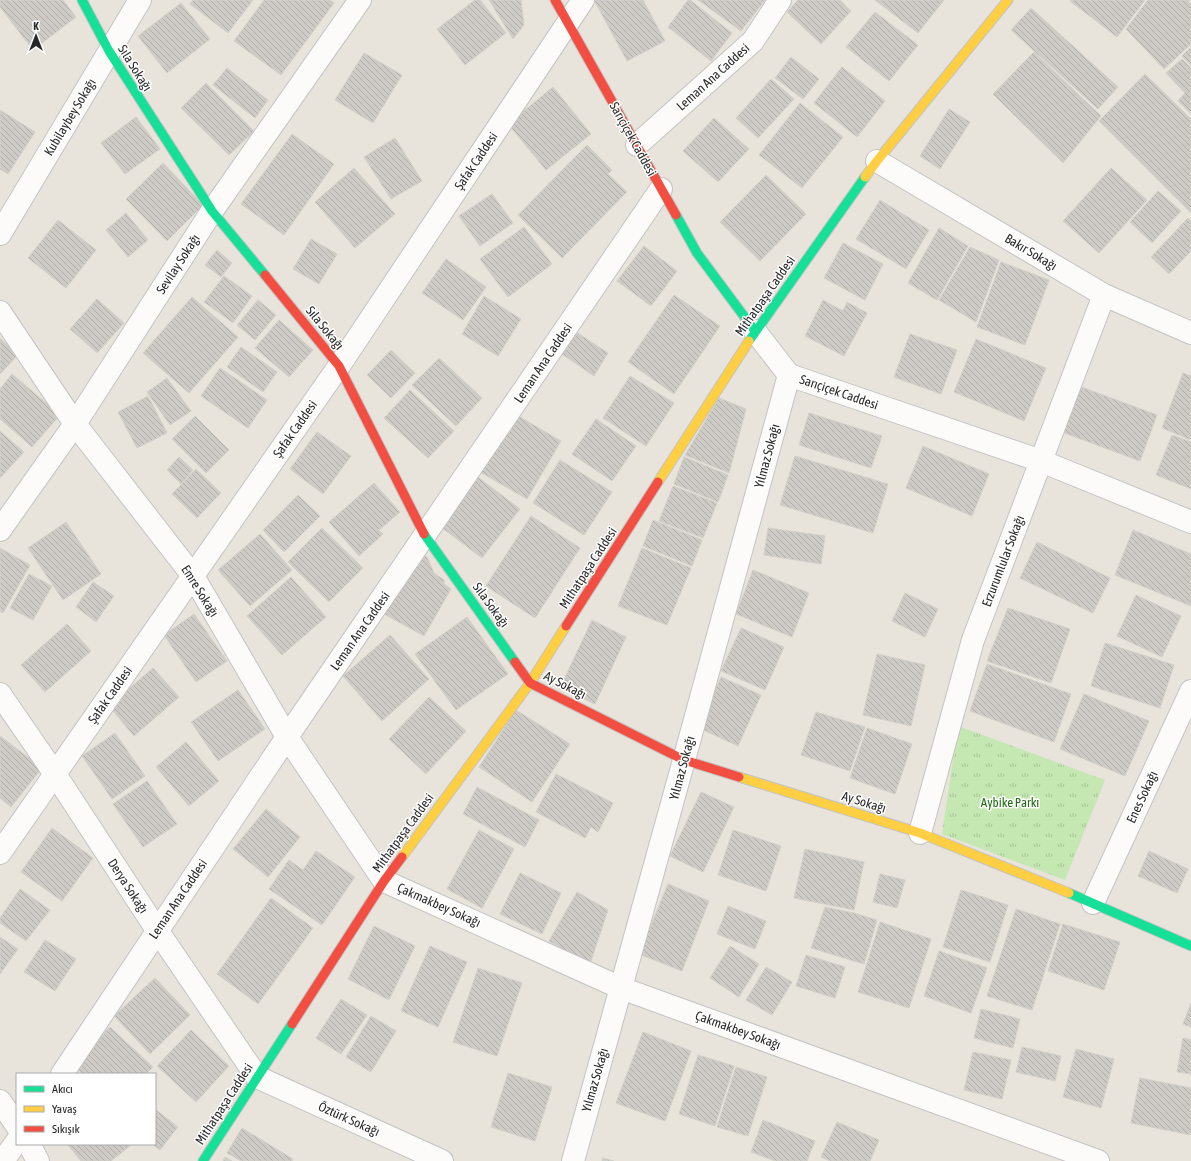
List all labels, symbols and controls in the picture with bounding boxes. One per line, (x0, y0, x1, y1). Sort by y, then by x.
north arrow (16, 16, 56, 56)
text: K (33, 20, 39, 32)
street label: Leman Ana Caddesi (674, 40, 752, 114)
street label: Sıla Sokağı (115, 42, 155, 94)
street label: Kubilaybey Sokağı (41, 76, 99, 158)
street label: Sarıçiçek Caddesi (607, 99, 659, 179)
street label: Şafak Caddesi (451, 129, 501, 193)
street label: Sevilay Sokağı (153, 231, 203, 297)
street label: Bakır Sokağı (1002, 231, 1060, 273)
street label: Mithatpaşa Caddesi (732, 253, 798, 339)
street label: Sıla Sokağı (303, 303, 347, 353)
street label: Leman Ana Caddesi (511, 320, 575, 406)
street label: Sarıçiçek Caddesi (798, 372, 880, 412)
street label: Şafak Caddesi (270, 398, 320, 460)
street label: Yılmaz Sokağı (751, 422, 783, 490)
street label: Erzurumlular Sokağı (979, 513, 1027, 609)
street label: Mithatpaşa Caddesi (556, 525, 620, 611)
street label: Emre Sokağı (178, 562, 222, 620)
street label: Sıla Sokağı (470, 580, 512, 630)
street label: Leman Ana Caddesi (327, 589, 393, 673)
street label: Şafak Caddesi (85, 664, 135, 726)
street label: Ay Sokağı (541, 668, 589, 702)
street label: Yılmaz Sokağı (666, 734, 698, 802)
street label: Enes Sokağı (1123, 768, 1161, 826)
street label: Ay Sokağı (840, 788, 888, 816)
street label: Mithatpaşa Caddesi (369, 791, 437, 875)
park label: Aybike Parkı (981, 795, 1039, 810)
street label: Derya Sokağı (105, 856, 151, 916)
street label: Leman Ana Caddesi (146, 856, 210, 942)
street label: Çakmakbey Sokağı (395, 880, 483, 930)
street label: Çakmakbey Sokağı (693, 1008, 783, 1052)
street label: Yılmaz Sokağı (579, 1046, 611, 1114)
street label: Mithatpaşa Caddesi (192, 1061, 256, 1147)
legend (16, 1073, 156, 1145)
text: Akıcı (52, 1082, 73, 1096)
street label: Öztürk Sokağı (316, 1099, 382, 1139)
text: Yavaş (52, 1102, 77, 1116)
text: Sıkışık (52, 1122, 80, 1136)

